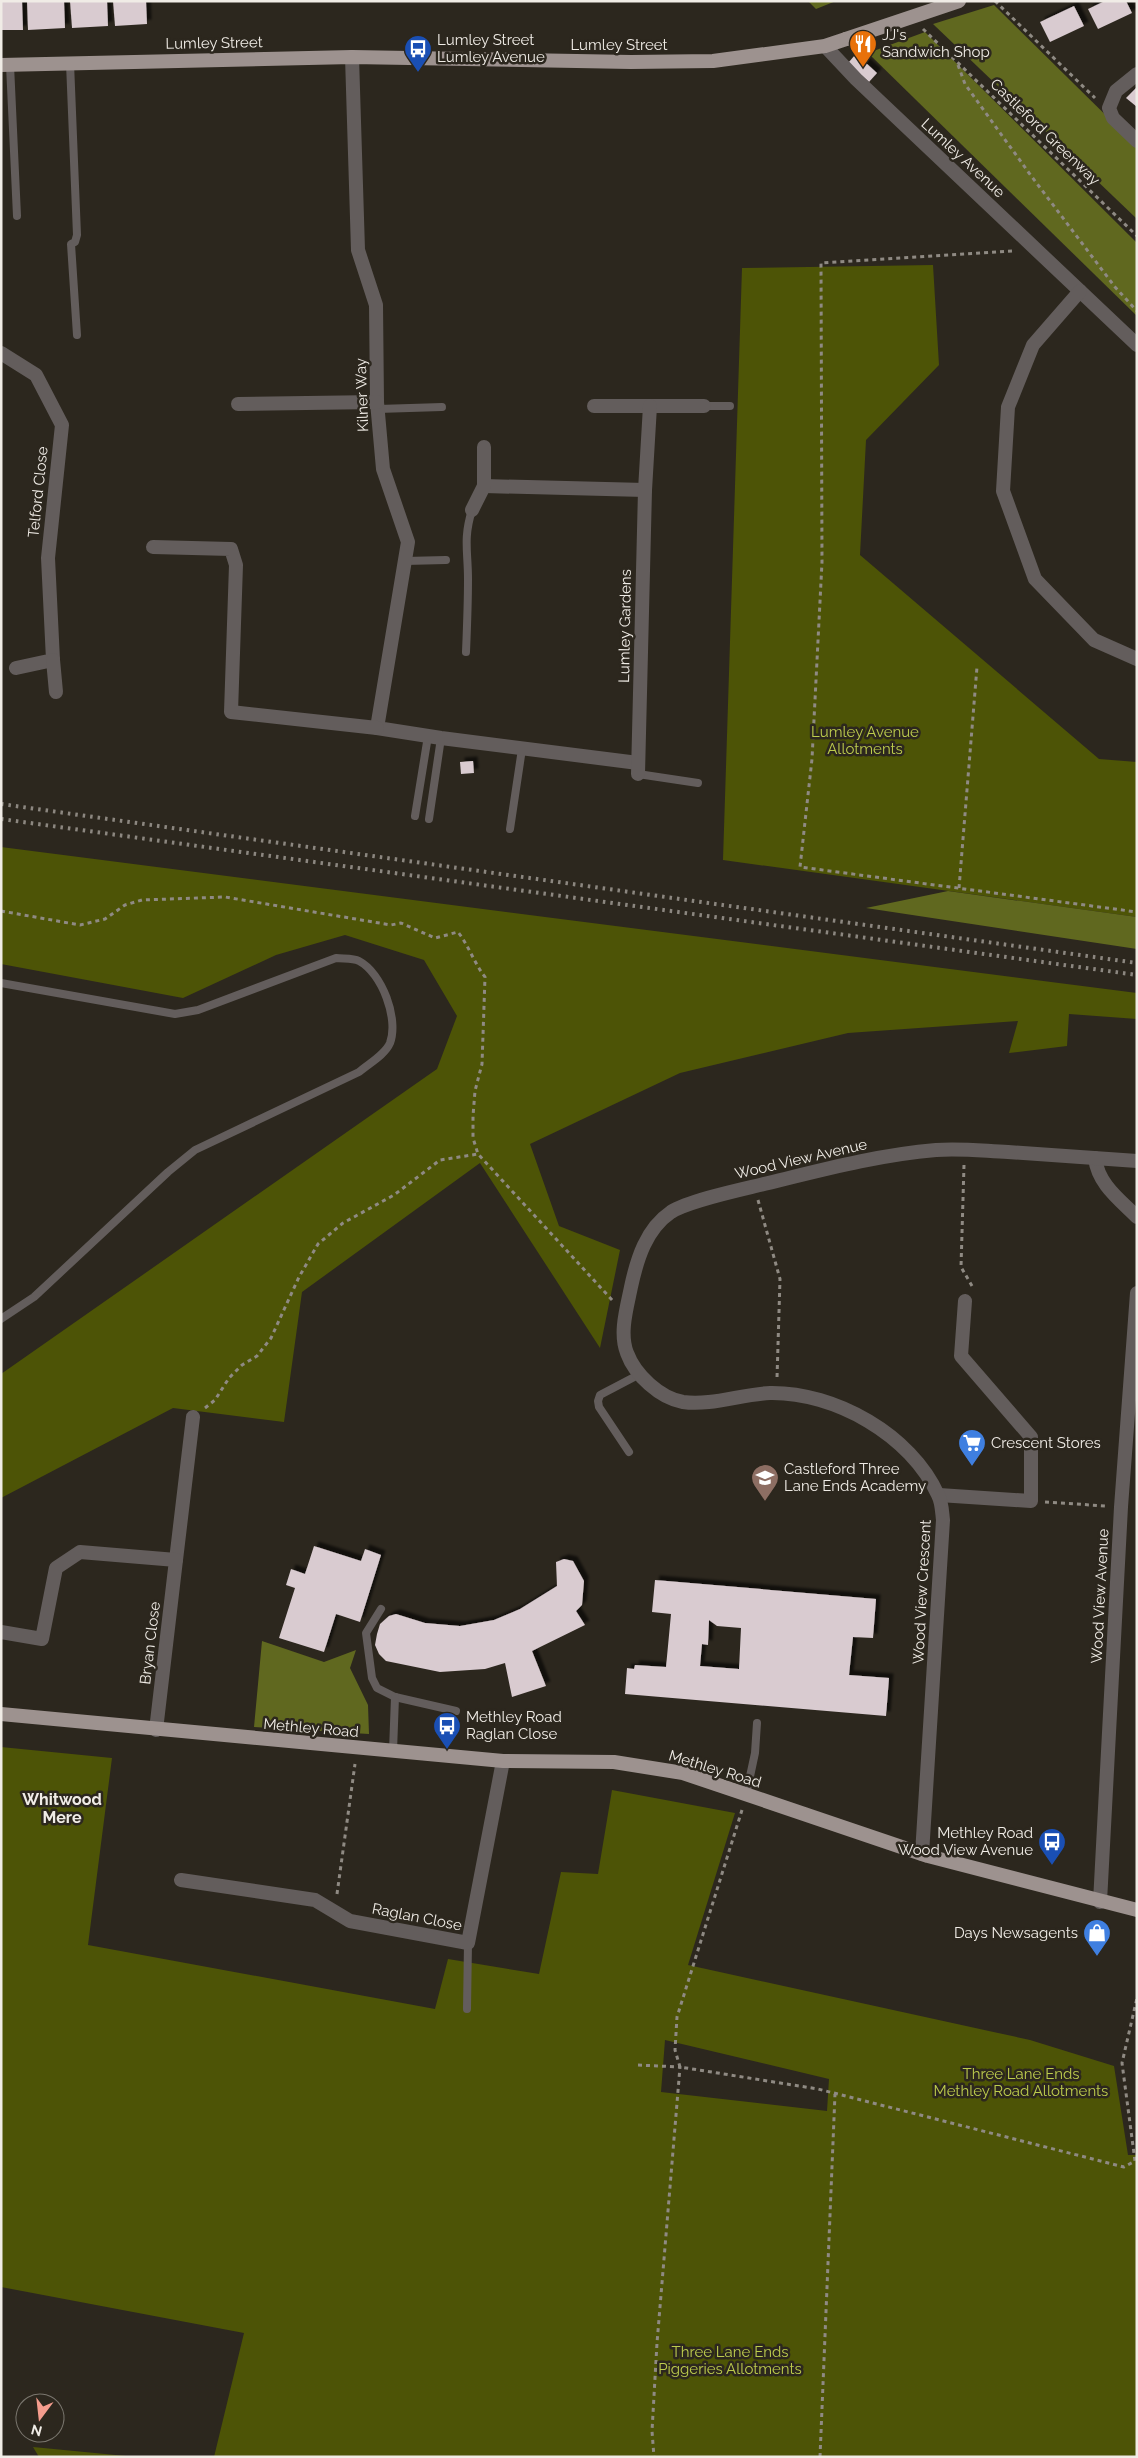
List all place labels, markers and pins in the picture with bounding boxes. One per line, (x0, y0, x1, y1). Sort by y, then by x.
place label: JJ's Sandwich Shop (882, 26, 990, 61)
restaurant icon: JJ's Sandwich Shop (848, 29, 878, 68)
place label: Lumley Street Lumley Avenue (437, 31, 545, 66)
bus stop icon: Lumley Street Lumley Avenue (403, 34, 433, 73)
supermarket icon: Crescent Stores (957, 1428, 987, 1467)
place label: Crescent Stores (991, 1434, 1101, 1452)
place label: Castleford Three Lane Ends Academy (784, 1460, 926, 1495)
school or university icon: Castleford Three Lane Ends Academy (750, 1463, 780, 1502)
place label: Methley Road Raglan Close (466, 1708, 562, 1743)
bus stop icon: Methley Road Raglan Close (432, 1711, 462, 1750)
place label: Methley Road Wood View Avenue (898, 1824, 1033, 1859)
bus stop icon: Methley Road Wood View Avenue (1037, 1827, 1067, 1866)
shop icon: Days Newsagents (1082, 1918, 1112, 1957)
place label: Days Newsagents (954, 1924, 1078, 1942)

